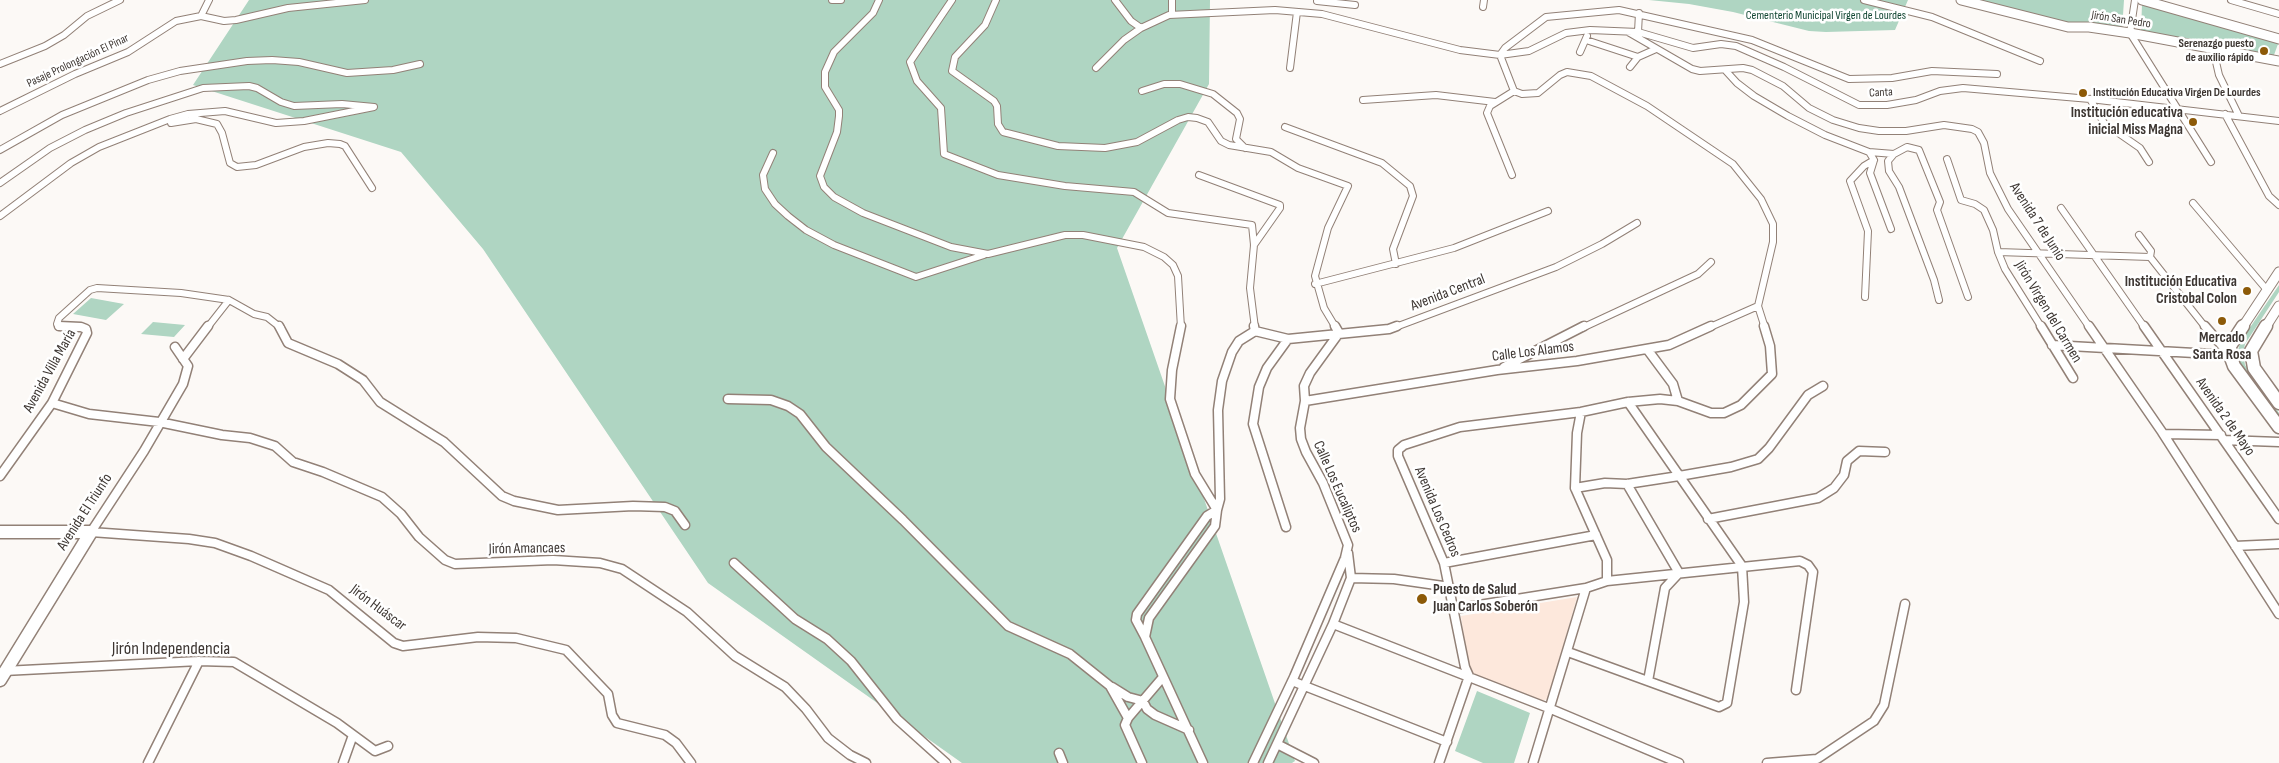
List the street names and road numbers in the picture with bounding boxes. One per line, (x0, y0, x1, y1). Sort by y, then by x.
street label: Jirón San Pedro (2090, 8, 2152, 32)
street label: Pasaje Prolongación El Pinar (25, 31, 131, 91)
street label: Canta (1869, 85, 1893, 101)
street label: Avenida 7 de Junio (2005, 180, 2069, 264)
street label: Jirón Virgen del Carmen (2010, 258, 2086, 366)
street label: Avenida Central (1408, 271, 1488, 315)
street label: Avenida Villa María (20, 326, 80, 416)
street label: Calle Los Alamos (1491, 338, 1575, 366)
street label: Avenida 2 de Mayo (2191, 374, 2259, 460)
street label: Calle Los Eucaliptos (1309, 438, 1365, 536)
street label: Avenida Los Cedros (1410, 464, 1464, 560)
street label: Avenida El Triunfo (54, 470, 116, 554)
street label: Jirón Amancaes (489, 539, 565, 559)
street label: Jirón Huáscar (346, 581, 410, 635)
street label: Jirón Independencia (112, 638, 230, 660)

